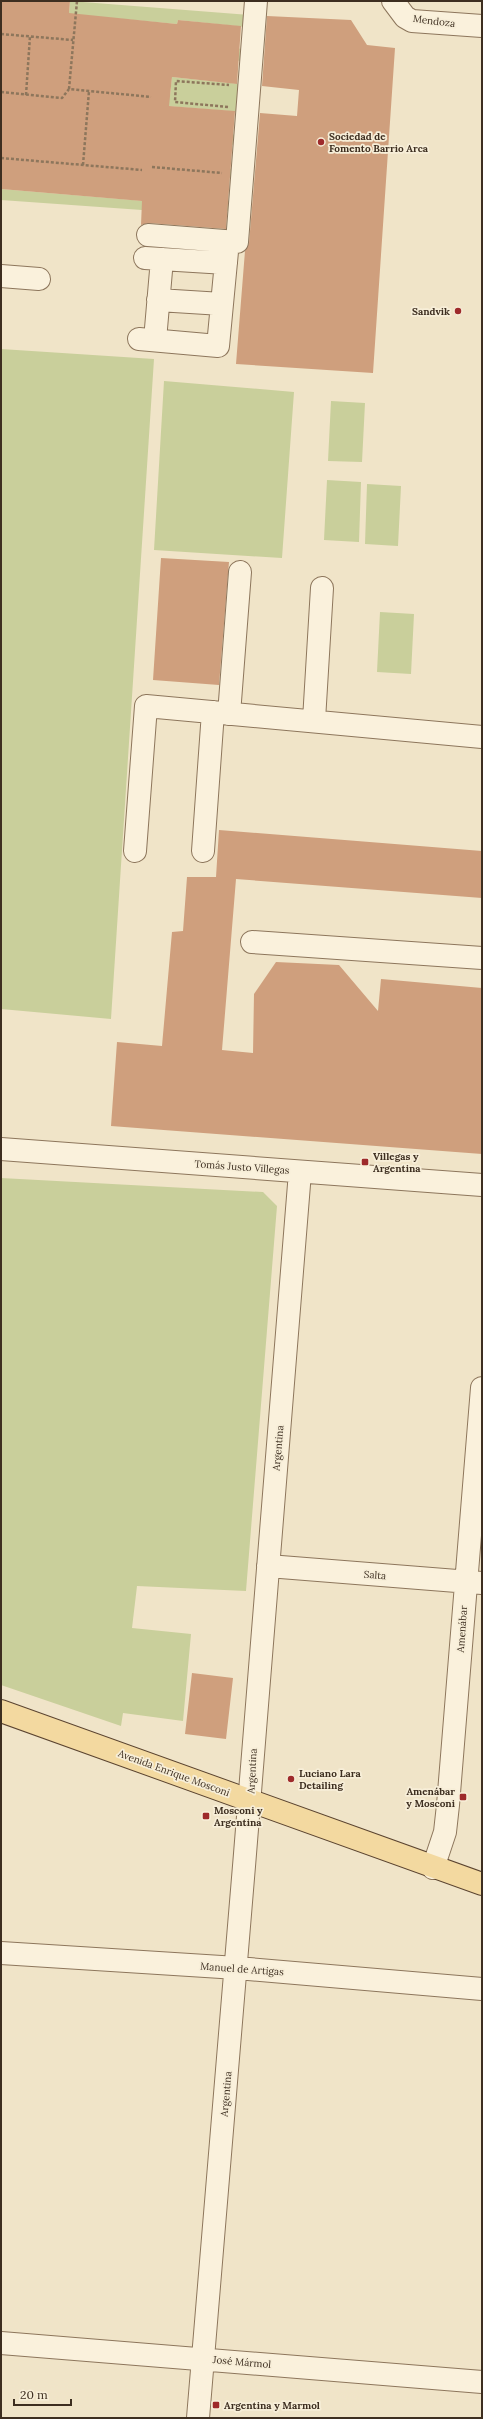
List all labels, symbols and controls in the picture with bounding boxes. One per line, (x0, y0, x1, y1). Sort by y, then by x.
street label: Mendoza (412, 12, 456, 30)
place label: Sociedad de Fomento Barrio Arca (329, 130, 429, 155)
marker: Sociedad de Fomento Barrio Arca (316, 137, 326, 147)
place label: Sandvik (412, 305, 450, 318)
marker: Sandvik (453, 306, 463, 316)
place label: Villegas y Argentina (373, 1150, 421, 1175)
street label: Tomás Justo Villegas (194, 1157, 290, 1177)
marker: Villegas y Argentina (360, 1157, 370, 1167)
street label: Argentina (269, 1425, 286, 1472)
street label: Salta (363, 1568, 387, 1582)
street label: Amenábar (454, 1604, 470, 1654)
street label: Avenida Enrique Mosconi (115, 1746, 232, 1799)
street label: Argentina (244, 1748, 260, 1795)
place label: Luciano Lara Detailing (299, 1767, 362, 1792)
marker: Luciano Lara Detailing (286, 1774, 296, 1784)
place label: Amenábar y Mosconi (406, 1785, 456, 1810)
marker: Amenábar y Mosconi (458, 1792, 468, 1802)
place label: Mosconi y Argentina (214, 1804, 263, 1829)
marker: Mosconi y Argentina (201, 1811, 211, 1821)
street label: Manuel de Artigas (200, 1960, 285, 1978)
street label: Argentina (217, 2071, 234, 2118)
street label: José Mármol (211, 2353, 272, 2371)
scale bar (14, 2381, 71, 2407)
text: 20 m (20, 2387, 48, 2402)
place label: Argentina y Marmol (224, 2399, 320, 2412)
marker: Argentina y Marmol (211, 2400, 221, 2410)

